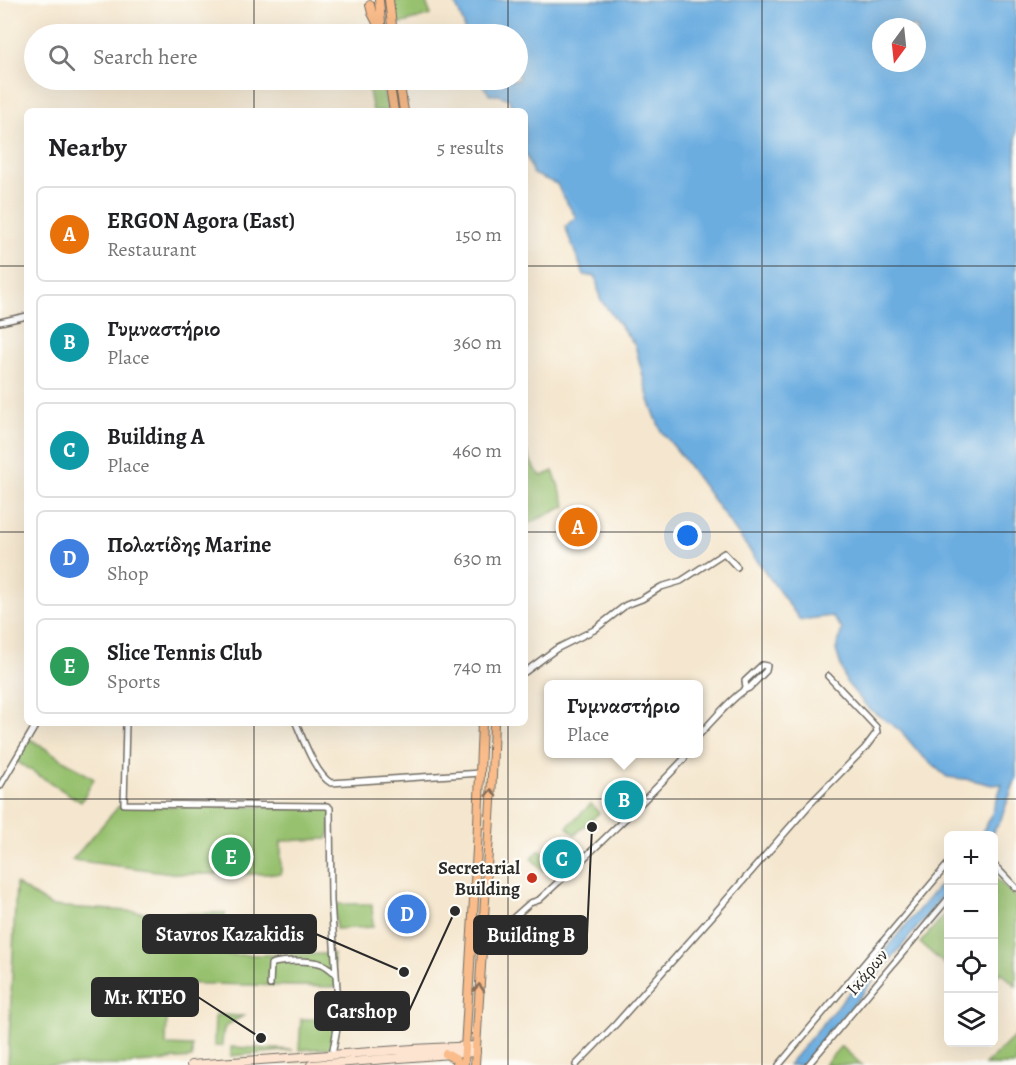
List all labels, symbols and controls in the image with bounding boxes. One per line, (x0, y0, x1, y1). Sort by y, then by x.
north arrow (872, 18, 926, 72)
search box (24, 24, 528, 90)
icon: search (45, 41, 78, 74)
text: Search here (93, 42, 198, 72)
text: Nearby (48, 130, 127, 165)
text: 5 results (437, 134, 504, 161)
text: ERGON Agora (East) (107, 206, 295, 236)
text: A (63, 221, 76, 248)
text: 150 m (455, 221, 502, 248)
text: Restaurant (107, 236, 197, 263)
text: Γυμναστήριο (107, 314, 220, 344)
text: B (63, 329, 76, 356)
text: 360 m (453, 329, 502, 356)
text: Place (107, 344, 149, 371)
text: Building A (107, 422, 204, 452)
text: C (63, 437, 76, 464)
text: 460 m (452, 437, 502, 464)
text: Place (107, 452, 149, 479)
pin: A (558, 504, 598, 550)
your location (673, 521, 702, 550)
text: Πολατίδης Marine (107, 530, 271, 560)
text: D (63, 545, 76, 572)
text: 630 m (453, 545, 502, 572)
text: Shop (107, 560, 149, 587)
text: Slice Tennis Club (107, 638, 262, 668)
text: E (64, 653, 75, 680)
text: 740 m (453, 653, 502, 680)
text: Sports (107, 668, 160, 695)
popup (544, 680, 703, 758)
text: Γυμναστήριο (567, 691, 680, 721)
text: Place (567, 721, 609, 748)
pin: B (604, 778, 644, 822)
one-way arrow (485, 789, 498, 798)
map controls (944, 831, 998, 1047)
button: + (944, 831, 998, 885)
pin: E (212, 834, 250, 880)
pin: C (542, 836, 582, 882)
place label: Secretarial Building (438, 856, 521, 901)
marker: Secretarial Building (525, 871, 539, 885)
button: − (944, 885, 998, 939)
pin: D (388, 892, 426, 936)
callout: Stavros Kazakidis (143, 915, 316, 953)
callout: Building B (474, 916, 587, 954)
text: Stavros Kazakidis (156, 921, 304, 948)
text: Building B (487, 922, 575, 949)
button: locate (944, 939, 998, 993)
street label: Ικάρων (841, 944, 893, 1000)
callout: Mr. KTEO (92, 978, 198, 1016)
one-way arrow (472, 983, 485, 992)
text: Mr. KTEO (104, 984, 186, 1011)
callout: Carshop (315, 992, 409, 1030)
button: layers (944, 993, 998, 1047)
text: Carshop (327, 998, 397, 1025)

